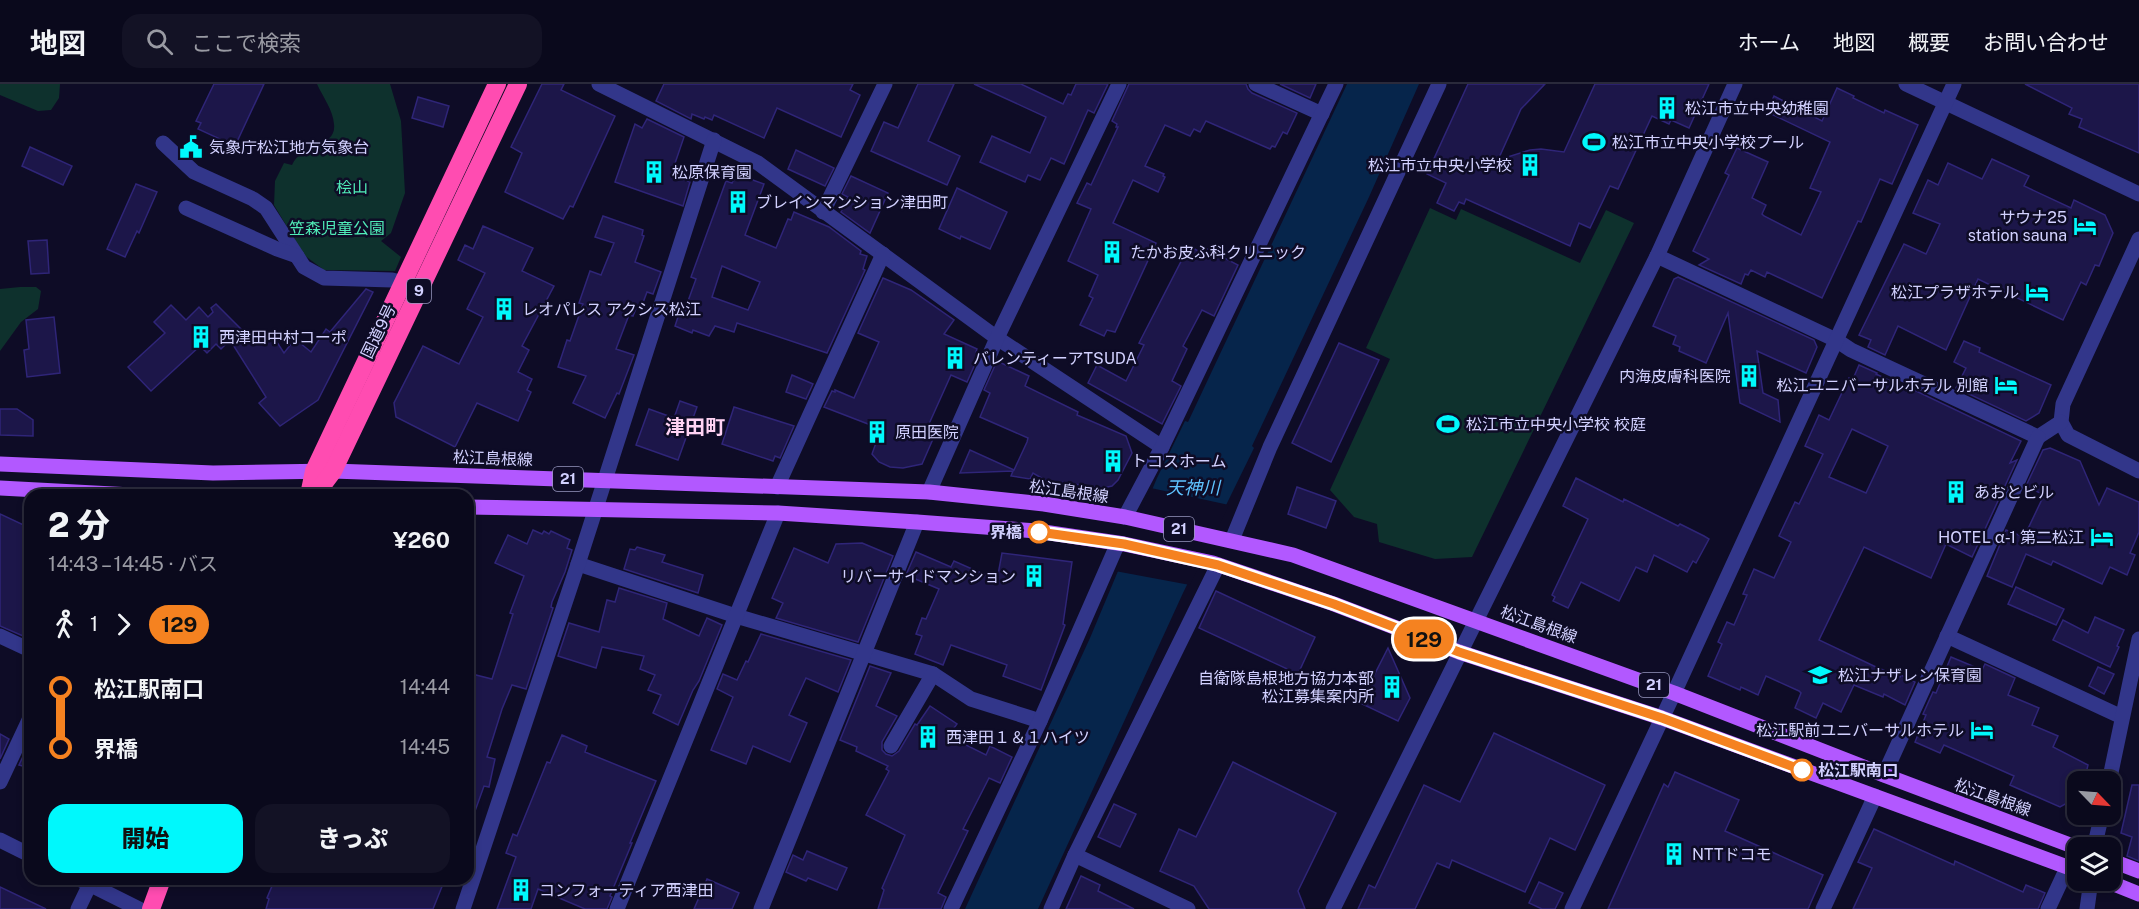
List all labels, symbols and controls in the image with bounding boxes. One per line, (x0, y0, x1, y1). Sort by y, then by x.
search box (122, 14, 542, 68)
icon: search (143, 25, 176, 58)
text: 地図 (30, 26, 86, 59)
text: ここで検索 (191, 30, 301, 56)
text: ホーム (1738, 30, 1800, 55)
text: 地図 (1833, 30, 1875, 55)
text: 概要 (1908, 30, 1950, 55)
text: お問い合わせ (1983, 30, 2109, 55)
building icon: 松江市立中央幼稚園 (1654, 95, 1680, 121)
place label: 松江市立中央幼稚園 (1685, 99, 1829, 118)
sports icon: 松江市立中央小学校プール (1581, 129, 1607, 155)
place label: 松江市立中央小学校プール (1612, 133, 1804, 152)
public building icon: 気象庁松江地方気象台 (178, 134, 204, 160)
place label: 気象庁松江地方気象台 (209, 138, 369, 157)
building icon: 松江市立中央小学校 (1517, 152, 1543, 178)
place label: 松江市立中央小学校 (1368, 156, 1512, 175)
building icon: 松原保育園 (641, 159, 667, 185)
place label: 松原保育園 (672, 163, 752, 182)
park label: 桧山 (336, 178, 368, 197)
building icon: ブレインマンション津田町 (725, 189, 751, 215)
place label: ブレインマンション津田町 (756, 193, 948, 212)
place label: サウナ25 station sauna (1968, 208, 2067, 245)
hotel icon: サウナ25 station sauna (2072, 213, 2098, 239)
park label: 笠森児童公園 (289, 219, 385, 238)
building icon: たかお皮ふ科クリニック (1099, 239, 1125, 265)
place label: たかお皮ふ科クリニック (1130, 243, 1306, 262)
road number: 9 (407, 279, 431, 303)
hotel icon: 松江プラザホテル (2024, 279, 2050, 305)
place label: 松江プラザホテル (1891, 283, 2019, 302)
building icon: レオパレス アクシス松江 (491, 296, 517, 322)
place label: レオパレス アクシス松江 (522, 300, 701, 319)
street label: 国道9号 (357, 301, 400, 361)
building icon: 西津田中村コーポ (188, 324, 214, 350)
place label: 西津田中村コーポ (219, 328, 347, 347)
building icon: バレンティーアTSUDA (942, 345, 968, 371)
place label: バレンティーアTSUDA (973, 349, 1137, 368)
building icon: 内海皮膚科医院 (1736, 363, 1762, 389)
place label: 内海皮膚科医院 (1619, 367, 1731, 386)
hotel icon: 松江ユニバーサルホテル 別館 (1993, 372, 2019, 398)
place label: 松江ユニバーサルホテル 別館 (1776, 376, 1988, 395)
sports icon: 松江市立中央小学校 校庭 (1435, 411, 1461, 437)
district label: 津田町 (665, 415, 725, 439)
place label: 松江市立中央小学校 校庭 (1466, 415, 1646, 434)
building icon: 原田医院 (864, 419, 890, 445)
place label: 原田医院 (895, 423, 959, 442)
street label: 松江島根線 (453, 448, 533, 469)
building icon: トコスホーム (1100, 448, 1126, 474)
place label: トコスホーム (1131, 452, 1227, 471)
road number: 21 (553, 467, 583, 491)
street label: 松江島根線 (1028, 477, 1110, 506)
water label: 天神川 (1166, 477, 1222, 498)
building icon: あおとビル (1943, 479, 1969, 505)
place label: あおとビル (1974, 483, 2054, 502)
text: 2 分 (48, 506, 110, 544)
road number: 21 (1164, 517, 1194, 541)
marker: 界橋 (1028, 521, 1050, 543)
place label: 界橋 (990, 523, 1022, 542)
hotel icon: HOTEL α-1 第二松江 (2089, 524, 2115, 550)
text: ¥260 (393, 527, 450, 553)
place label: HOTEL α-1 第二松江 (1938, 528, 2084, 547)
text: 14:43 – 14:45 · バス (48, 552, 218, 576)
building icon: リバーサイドマンション (1021, 563, 1047, 589)
place label: リバーサイドマンション (840, 567, 1016, 586)
street label: 松江島根線 (1498, 602, 1580, 647)
icon: walk (48, 608, 81, 641)
icon: forward (107, 608, 140, 641)
text: 1 (90, 612, 98, 636)
text: 129 (161, 612, 197, 637)
line badge: 129 (1390, 620, 1458, 658)
text: 129 (1406, 627, 1442, 652)
school or university icon: 松江ナザレン保育園 (1807, 662, 1833, 688)
place label: 松江ナザレン保育園 (1838, 666, 1982, 685)
place label: 自衛隊島根地方協力本部 松江募集案内所 (1198, 669, 1374, 706)
road number: 21 (1639, 673, 1669, 697)
building icon: 自衛隊島根地方協力本部 松江募集案内所 (1379, 674, 1405, 700)
text: 14:44 (400, 675, 450, 699)
text: 松江駅南口 (94, 676, 204, 702)
hotel icon: 松江駅前ユニバーサルホテル (1969, 717, 1995, 743)
place label: 松江駅前ユニバーサルホテル (1756, 721, 1964, 740)
building icon: 西津田１＆１ハイツ (915, 724, 941, 750)
place label: 西津田１＆１ハイツ (946, 728, 1090, 747)
text: 14:45 (400, 735, 450, 759)
text: 界橋 (94, 736, 138, 762)
marker: 松江駅南口 (1791, 759, 1813, 781)
place label: 松江駅南口 (1818, 761, 1898, 780)
north arrow (2067, 771, 2121, 825)
map controls (2067, 771, 2121, 891)
street label: 松江島根線 (1952, 775, 2034, 820)
button: 開始 (48, 804, 243, 873)
button: きっぷ (255, 804, 450, 873)
button: layers (2067, 837, 2121, 891)
building icon: NTTドコモ (1661, 841, 1687, 867)
place label: NTTドコモ (1692, 845, 1772, 864)
building icon: コンフォーティア西津田 (508, 877, 534, 903)
place label: コンフォーティア西津田 (539, 881, 714, 900)

